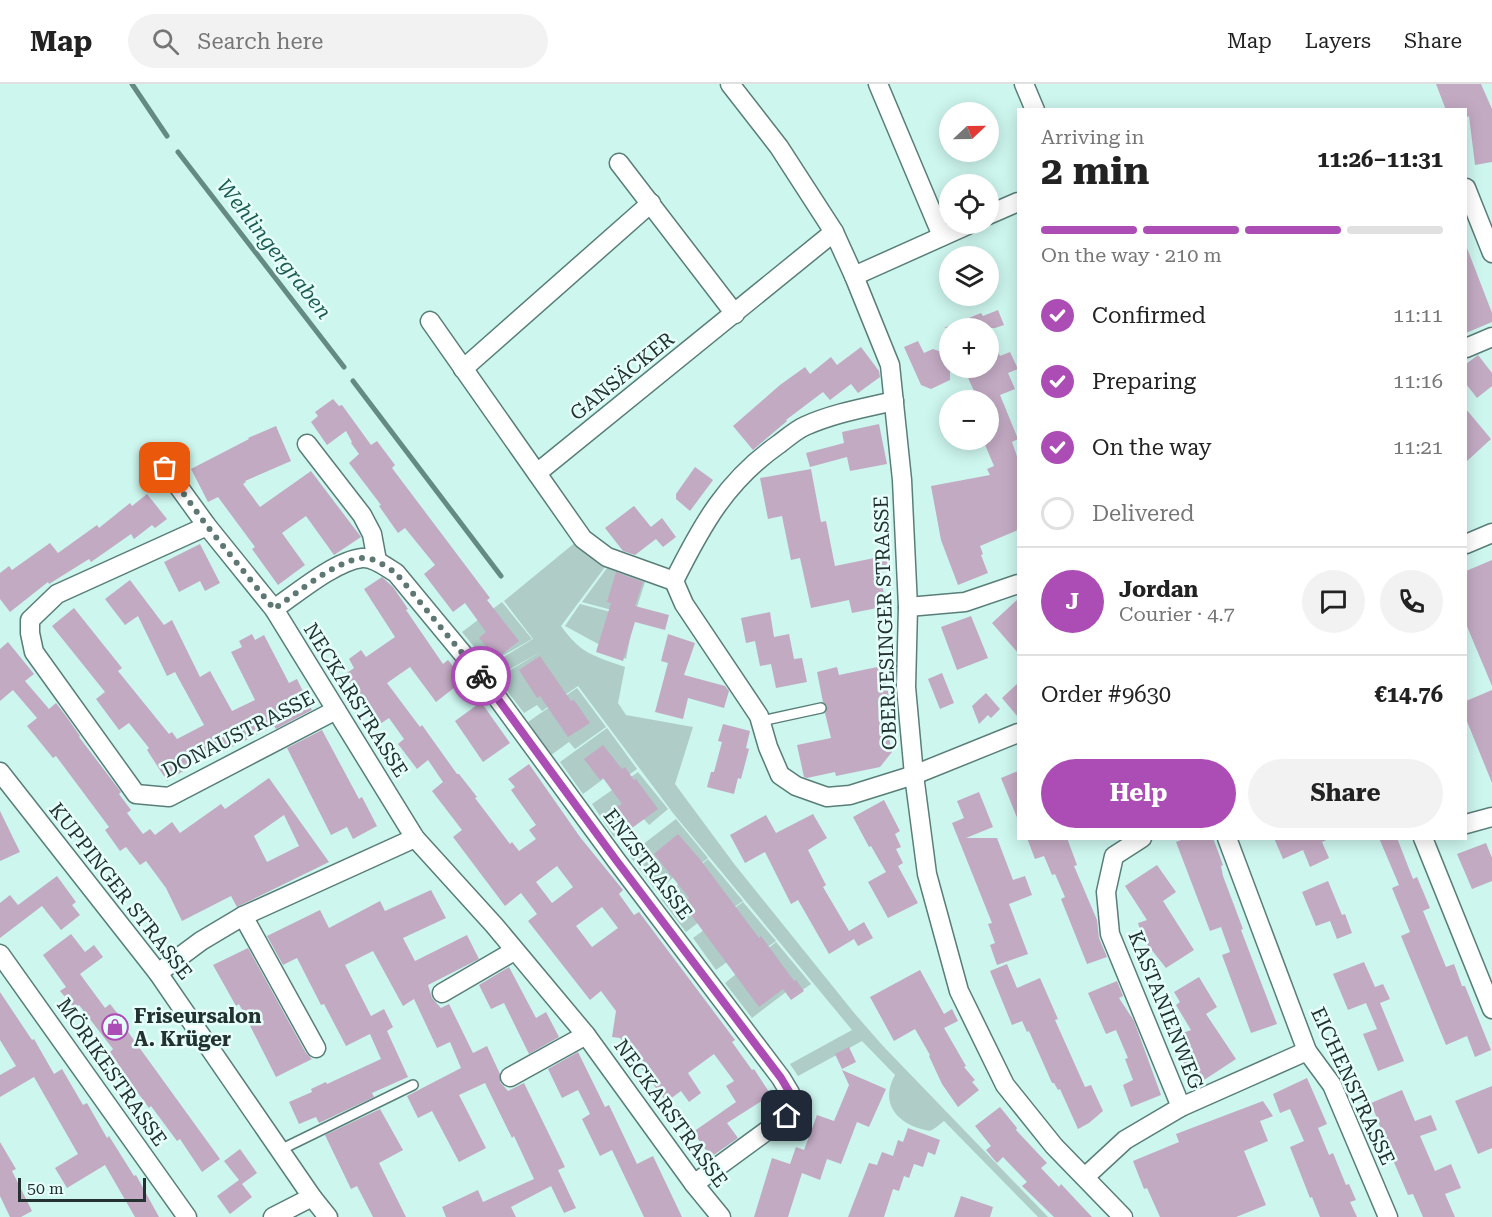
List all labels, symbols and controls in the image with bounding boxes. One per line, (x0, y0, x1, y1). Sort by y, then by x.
search box (128, 14, 548, 68)
text: Map (30, 25, 92, 58)
icon: search (149, 25, 182, 58)
text: Search here (197, 29, 323, 54)
text: Map (1227, 29, 1272, 53)
text: Layers (1305, 29, 1371, 53)
text: Share (1404, 29, 1462, 53)
north arrow (939, 102, 999, 162)
map controls (939, 102, 999, 450)
text: Arriving in (1041, 125, 1144, 149)
text: 11:26–11:31 (1317, 147, 1443, 172)
text: 2 min (1041, 148, 1149, 194)
water label: Wehlingergraben (212, 174, 336, 324)
button: locate (939, 174, 999, 234)
text: On the way · 210 m (1041, 243, 1222, 267)
button: layers (939, 246, 999, 306)
icon: check (1041, 299, 1074, 332)
text: Confirmed (1092, 303, 1206, 328)
text: 11:11 (1393, 303, 1443, 327)
button: + (939, 318, 999, 378)
street label: GANSÄCKER (565, 327, 679, 425)
icon: check (1041, 365, 1074, 398)
text: Preparing (1092, 369, 1196, 394)
text: 11:16 (1393, 369, 1443, 393)
button: − (939, 390, 999, 450)
icon: check (1041, 431, 1074, 464)
text: On the way (1092, 435, 1212, 460)
text: 11:21 (1393, 435, 1443, 459)
pin (139, 442, 190, 493)
icon: bag (148, 451, 181, 484)
street label: OBERJESINGER STRASSE (869, 495, 901, 751)
text: Delivered (1092, 501, 1194, 526)
button: chat (1302, 570, 1365, 633)
button: phone (1380, 570, 1443, 633)
text: Jordan (1119, 577, 1198, 602)
text: J (1066, 589, 1079, 614)
text: Courier · 4.7 (1119, 602, 1235, 626)
street label: NECKARSTRASSE (299, 618, 413, 782)
courier (451, 646, 511, 706)
icon: bike (465, 660, 498, 693)
text: Order #9630 (1041, 682, 1171, 707)
text: €14.76 (1374, 682, 1443, 707)
street label: DONAUSTRASSE (158, 685, 318, 783)
button: Help (1041, 759, 1236, 828)
button: Share (1248, 759, 1443, 828)
street label: KUPPINGER STRASSE (44, 798, 198, 984)
street label: ENZSTRASSE (598, 804, 698, 924)
street label: KASTANIENWEG (1123, 927, 1209, 1093)
street label: MÖRIKESTRASSE (52, 993, 172, 1151)
street label: EICHENSTRASSE (1306, 1003, 1400, 1169)
place label: Friseursalon A. Krüger (134, 1004, 262, 1051)
shop icon: Friseursalon A. Krüger (100, 1012, 130, 1042)
street label: NECKARSTRASSE (609, 1034, 733, 1192)
pin (761, 1090, 812, 1141)
icon: home (770, 1099, 803, 1132)
scale bar (18, 1175, 146, 1202)
text: 50 m (27, 1179, 64, 1198)

